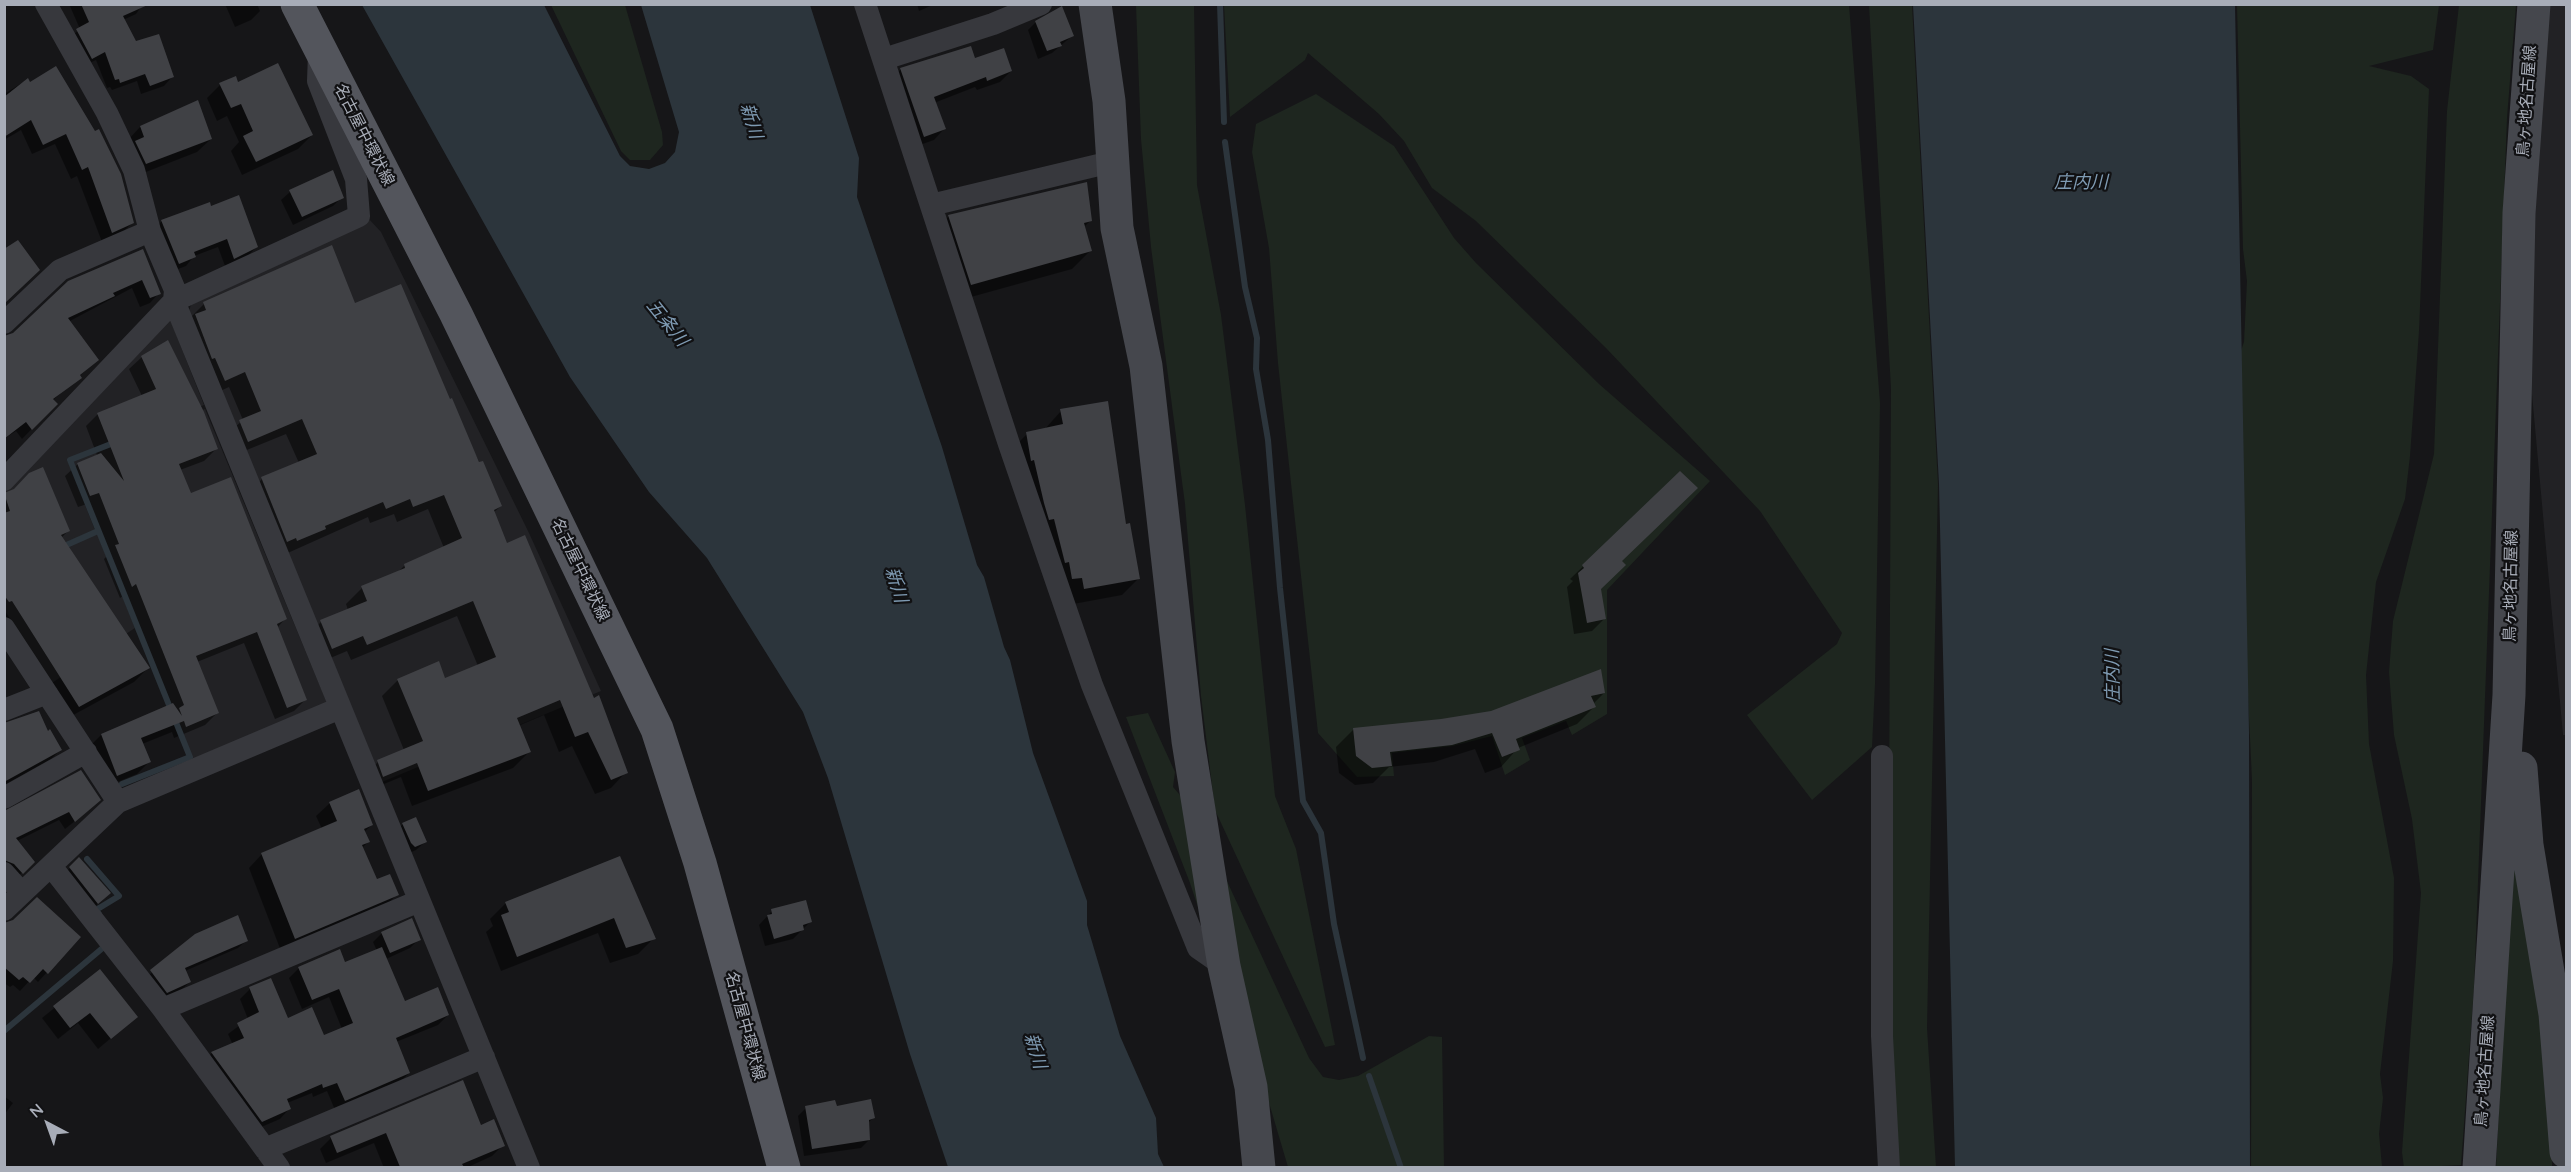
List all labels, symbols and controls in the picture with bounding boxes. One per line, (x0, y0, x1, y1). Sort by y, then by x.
street label: 鳥ヶ地名古屋線 (2514, 44, 2540, 158)
street label: 名古屋中環状線 (330, 81, 398, 189)
water label: 新川 (735, 101, 767, 141)
water label: 庄内川 (2054, 172, 2108, 194)
water label: 五条川 (642, 295, 692, 351)
street label: 名古屋中環状線 (547, 515, 613, 625)
street label: 鳥ヶ地名古屋線 (2500, 530, 2522, 642)
water label: 新川 (880, 565, 912, 605)
water label: 庄内川 (2102, 649, 2124, 703)
street label: 名古屋中環状線 (721, 969, 769, 1083)
street label: 鳥ヶ地名古屋線 (2472, 1014, 2498, 1128)
water label: 新川 (1019, 1031, 1051, 1071)
north arrow (18, 1094, 78, 1154)
text: N (25, 1099, 47, 1122)

